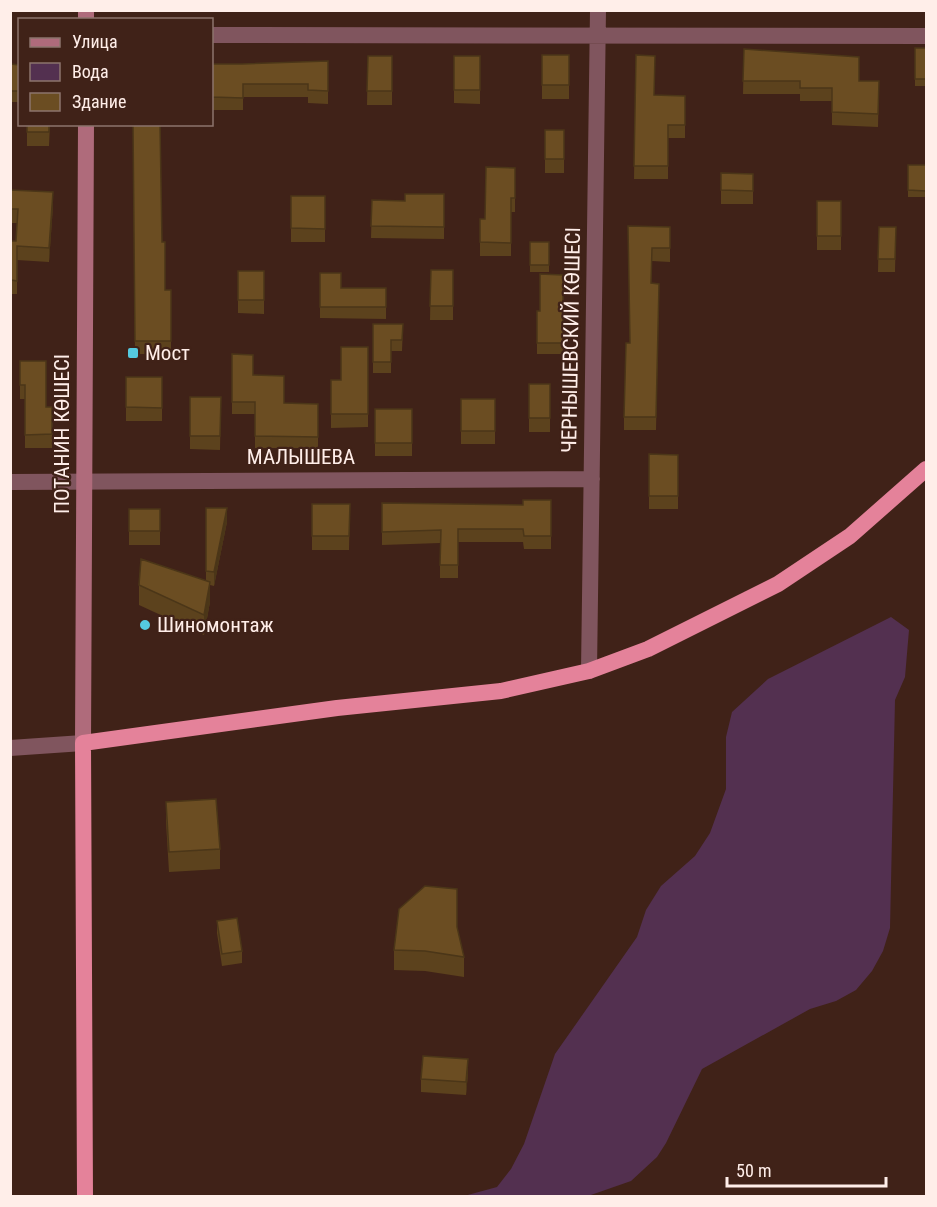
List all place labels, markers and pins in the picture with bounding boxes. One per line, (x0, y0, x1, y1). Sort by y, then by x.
place label: Мост (145, 341, 190, 365)
marker: Мост (126, 346, 140, 360)
place label: Шиномонтаж (157, 613, 274, 637)
marker: Шиномонтаж (138, 618, 152, 632)

